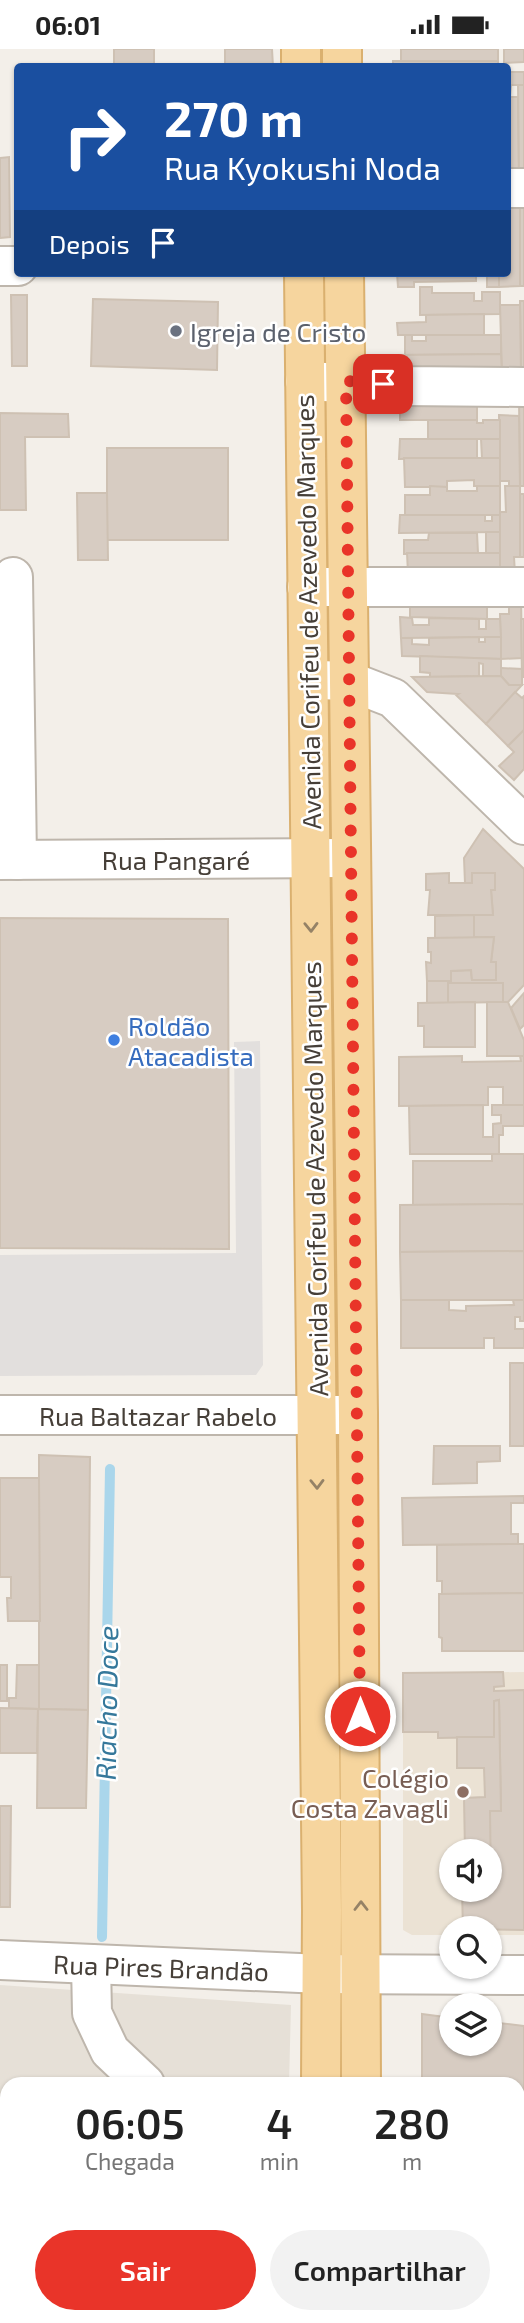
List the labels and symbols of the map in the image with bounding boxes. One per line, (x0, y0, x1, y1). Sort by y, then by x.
place label: Igreja de Cristo (190, 316, 366, 347)
marker: Igreja de Cristo (168, 323, 184, 339)
pin (353, 354, 413, 414)
street label: Avenida Corifeu de Azevedo Marques (288, 394, 326, 830)
street label: Rua Pangaré (102, 844, 250, 875)
one-way arrow (303, 922, 319, 933)
street label: Avenida Corifeu de Azevedo Marques (295, 961, 333, 1397)
place label: Roldão Atacadista (128, 1010, 254, 1071)
marker: Roldão Atacadista (106, 1032, 122, 1048)
street label: Rua Baltazar Rabelo (39, 1400, 277, 1431)
one-way arrow (309, 1479, 325, 1490)
water label: Riacho Doce (88, 1625, 124, 1781)
position arrow (323, 1679, 397, 1753)
place label: Colégio Costa Zavagli (291, 1762, 449, 1823)
marker: Colégio Costa Zavagli (455, 1784, 471, 1800)
one-way arrow (354, 1901, 369, 1912)
street label: Rua Pires Brandão (53, 1948, 269, 1986)

